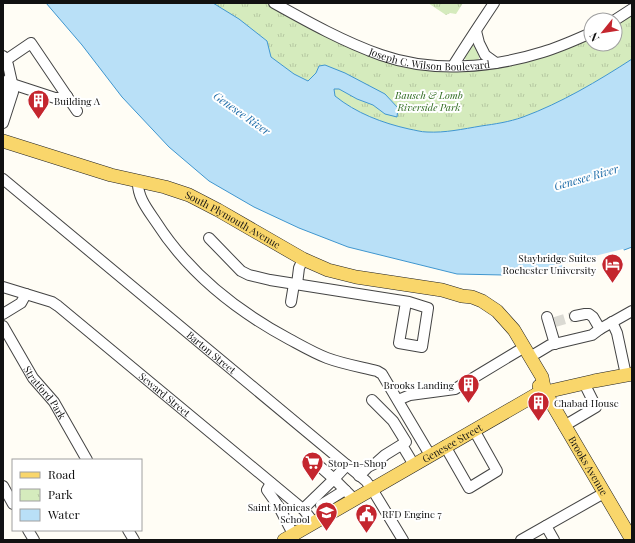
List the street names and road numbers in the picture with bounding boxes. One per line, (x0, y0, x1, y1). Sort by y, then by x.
street label: Joseph C. Wilson Boulevard (366, 44, 491, 73)
street label: South Plymouth Avenue (184, 187, 283, 252)
street label: Barton Street (184, 328, 239, 377)
street label: Stratford Park (21, 363, 70, 422)
street label: Seward Street (136, 369, 194, 420)
street label: Genesee Street (419, 420, 485, 466)
street label: Brooks Avenue (565, 434, 611, 498)

